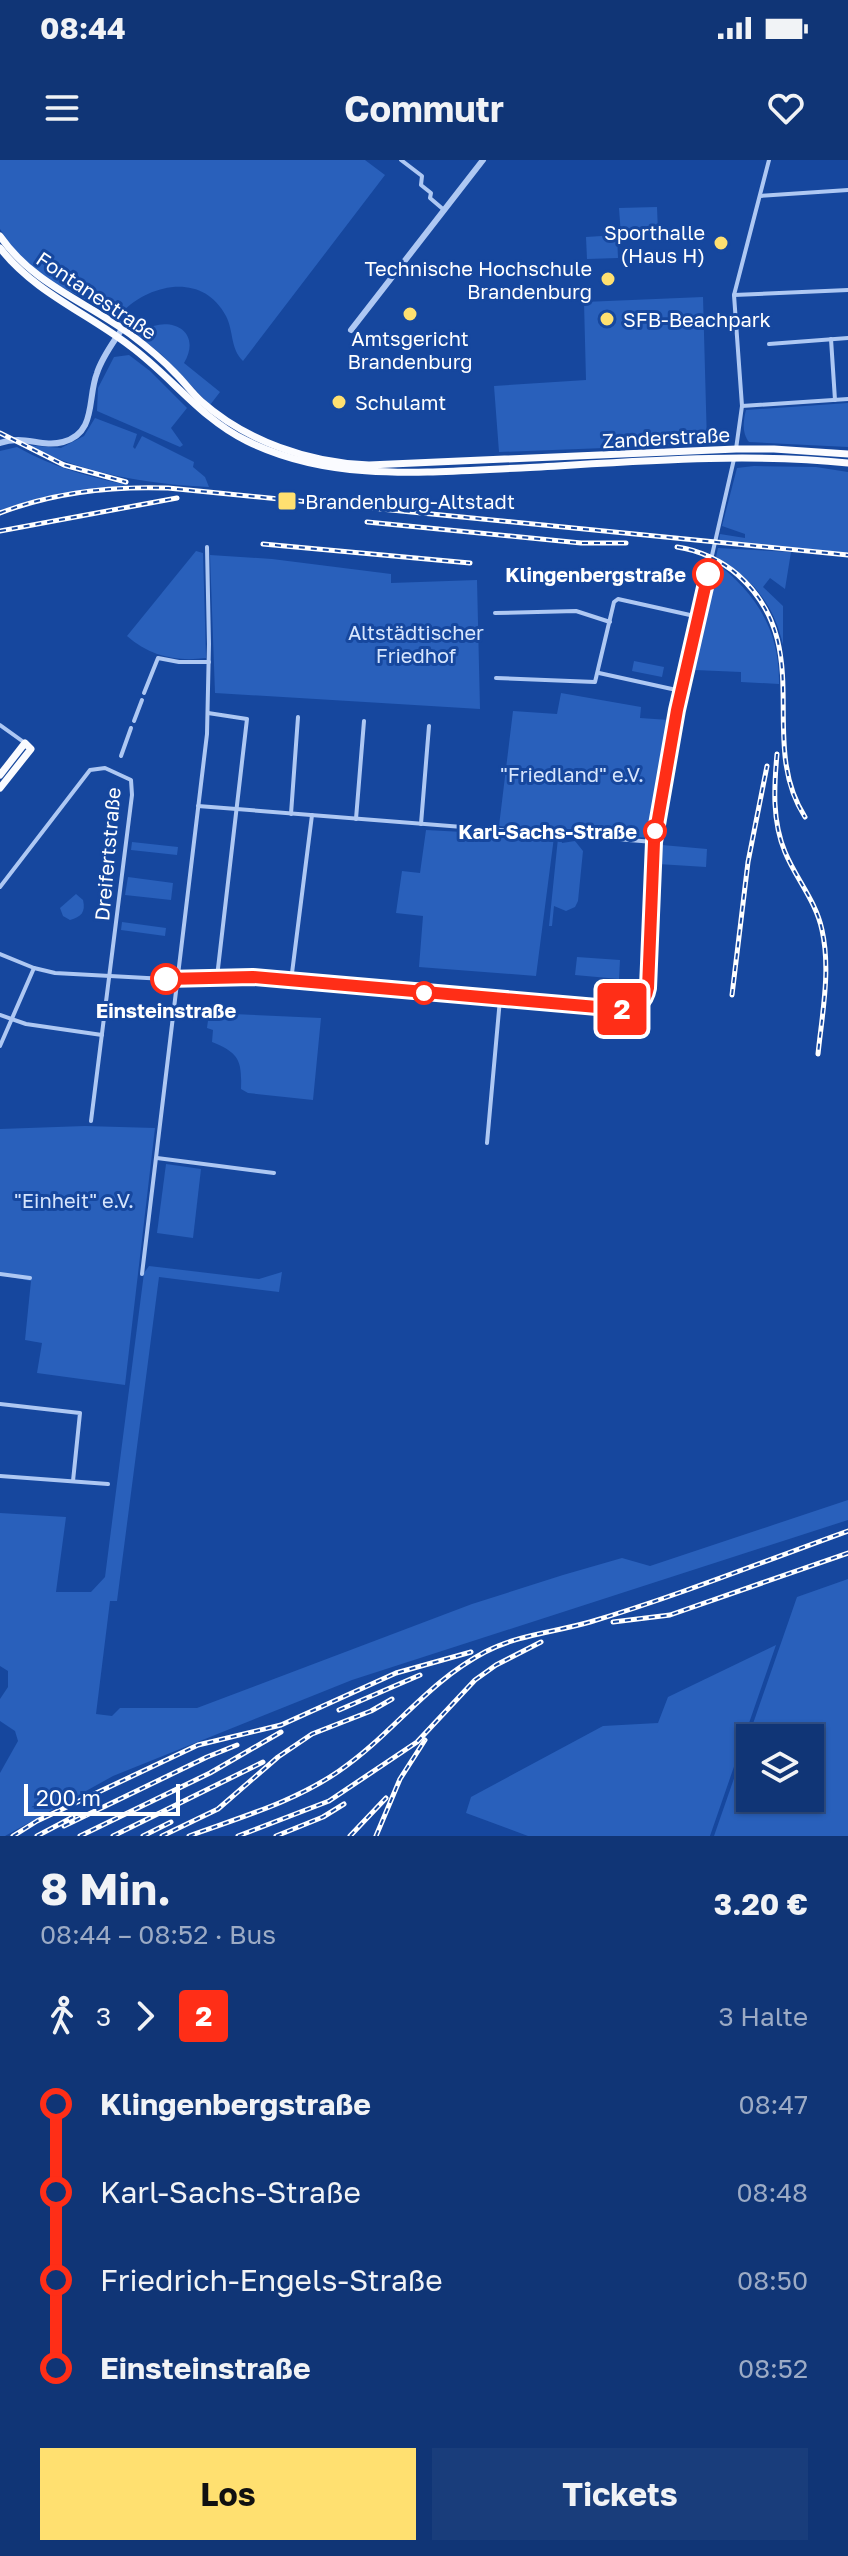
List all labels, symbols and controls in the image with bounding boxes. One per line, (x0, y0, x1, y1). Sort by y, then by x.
text: 08:44 (40, 10, 126, 46)
icon: menu (40, 86, 84, 130)
icon: heart (764, 86, 808, 130)
text: Commutr (344, 87, 504, 130)
place label: Sporthalle (Haus H) (604, 220, 705, 267)
marker: Sporthalle (Haus H) (712, 234, 730, 252)
street label: Fontanestraße (32, 246, 162, 344)
place label: Technische Hochschule Brandenburg (364, 256, 592, 303)
marker: Technische Hochschule Brandenburg (599, 270, 617, 288)
marker: Amtsgericht Brandenburg (401, 305, 419, 323)
place label: SFB-Beachpark (623, 307, 771, 331)
marker: SFB-Beachpark (598, 310, 616, 328)
place label: Amtsgericht Brandenburg (347, 326, 473, 373)
place label: Schulamt (355, 390, 446, 414)
marker: Schulamt (330, 393, 348, 411)
street label: Zanderstraße (601, 422, 731, 452)
place label: Brandenburg-Altstadt (305, 489, 515, 513)
marker: Brandenburg-Altstadt (276, 490, 298, 512)
marker: Klingenbergstraße (693, 559, 723, 589)
place label: Klingenbergstraße (505, 562, 686, 586)
park label: Altstädtischer Friedhof (348, 620, 484, 667)
park label: "Friedland" e.V. (500, 762, 644, 786)
street label: Dreifertstraße (89, 786, 125, 922)
place label: Karl-Sachs-Straße (458, 819, 637, 843)
marker: Karl-Sachs-Straße (644, 820, 666, 842)
marker: Einsteinstraße (151, 964, 181, 994)
unlabelled marker (413, 982, 435, 1004)
line badge: 2 (596, 983, 648, 1035)
text: 2 (613, 992, 631, 1025)
place label: Einsteinstraße (96, 998, 236, 1022)
park label: "Einheit" e.V. (14, 1188, 134, 1212)
map controls (736, 1724, 824, 1812)
button: layers (736, 1724, 824, 1812)
scale bar (24, 1780, 180, 1816)
text: 200 m (36, 1784, 101, 1811)
text: 8 Min. (40, 1862, 171, 1915)
text: 3.20 € (714, 1886, 808, 1922)
text: 08:44 – 08:52 · Bus (40, 1919, 276, 1950)
icon: walk (40, 1994, 84, 2038)
icon: forward (123, 1994, 167, 2038)
text: 2 (195, 1999, 212, 2032)
text: 3 (96, 2001, 111, 2032)
text: 3 Halte (719, 2001, 808, 2032)
text: Klingenbergstraße (100, 2086, 371, 2122)
text: 08:47 (739, 2089, 808, 2120)
text: Karl-Sachs-Straße (100, 2174, 361, 2210)
text: 08:48 (736, 2177, 808, 2208)
text: Friedrich-Engels-Straße (100, 2262, 443, 2298)
text: 08:50 (737, 2265, 808, 2296)
text: Einsteinstraße (100, 2350, 311, 2386)
text: 08:52 (738, 2353, 808, 2384)
button: Los (40, 2448, 416, 2540)
button: Tickets (432, 2448, 808, 2540)

